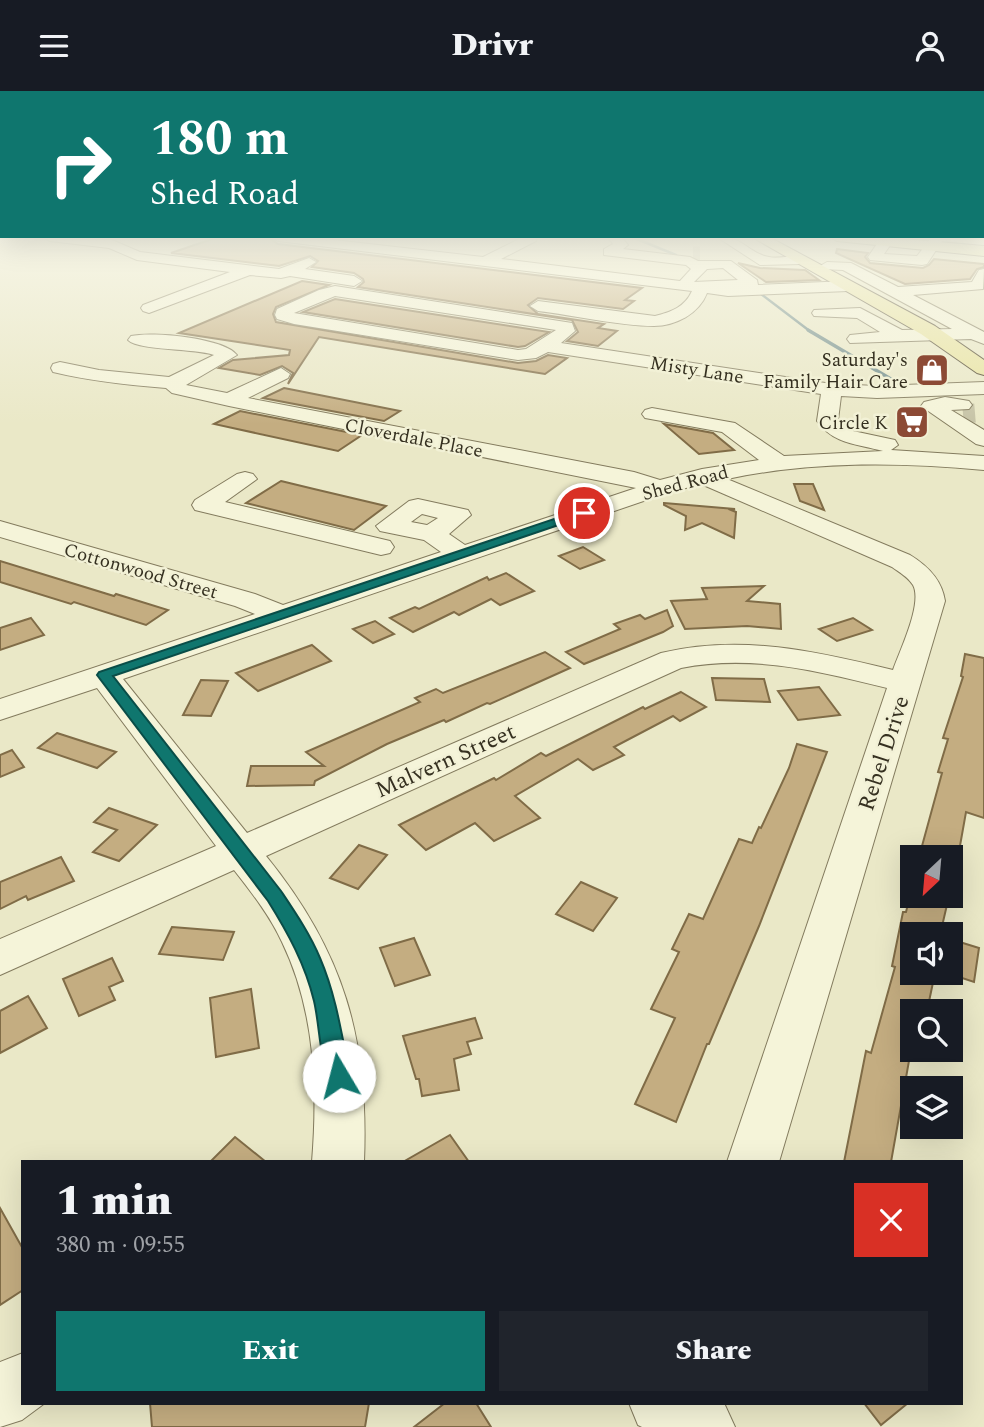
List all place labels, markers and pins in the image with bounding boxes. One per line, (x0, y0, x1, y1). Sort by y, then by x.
place label: Saturday's Family Hair Care (763, 346, 908, 397)
shop icon: Saturday's Family Hair Care (913, 351, 951, 389)
supermarket icon: Circle K (893, 403, 931, 441)
place label: Circle K (818, 409, 888, 438)
pin (554, 483, 614, 543)

